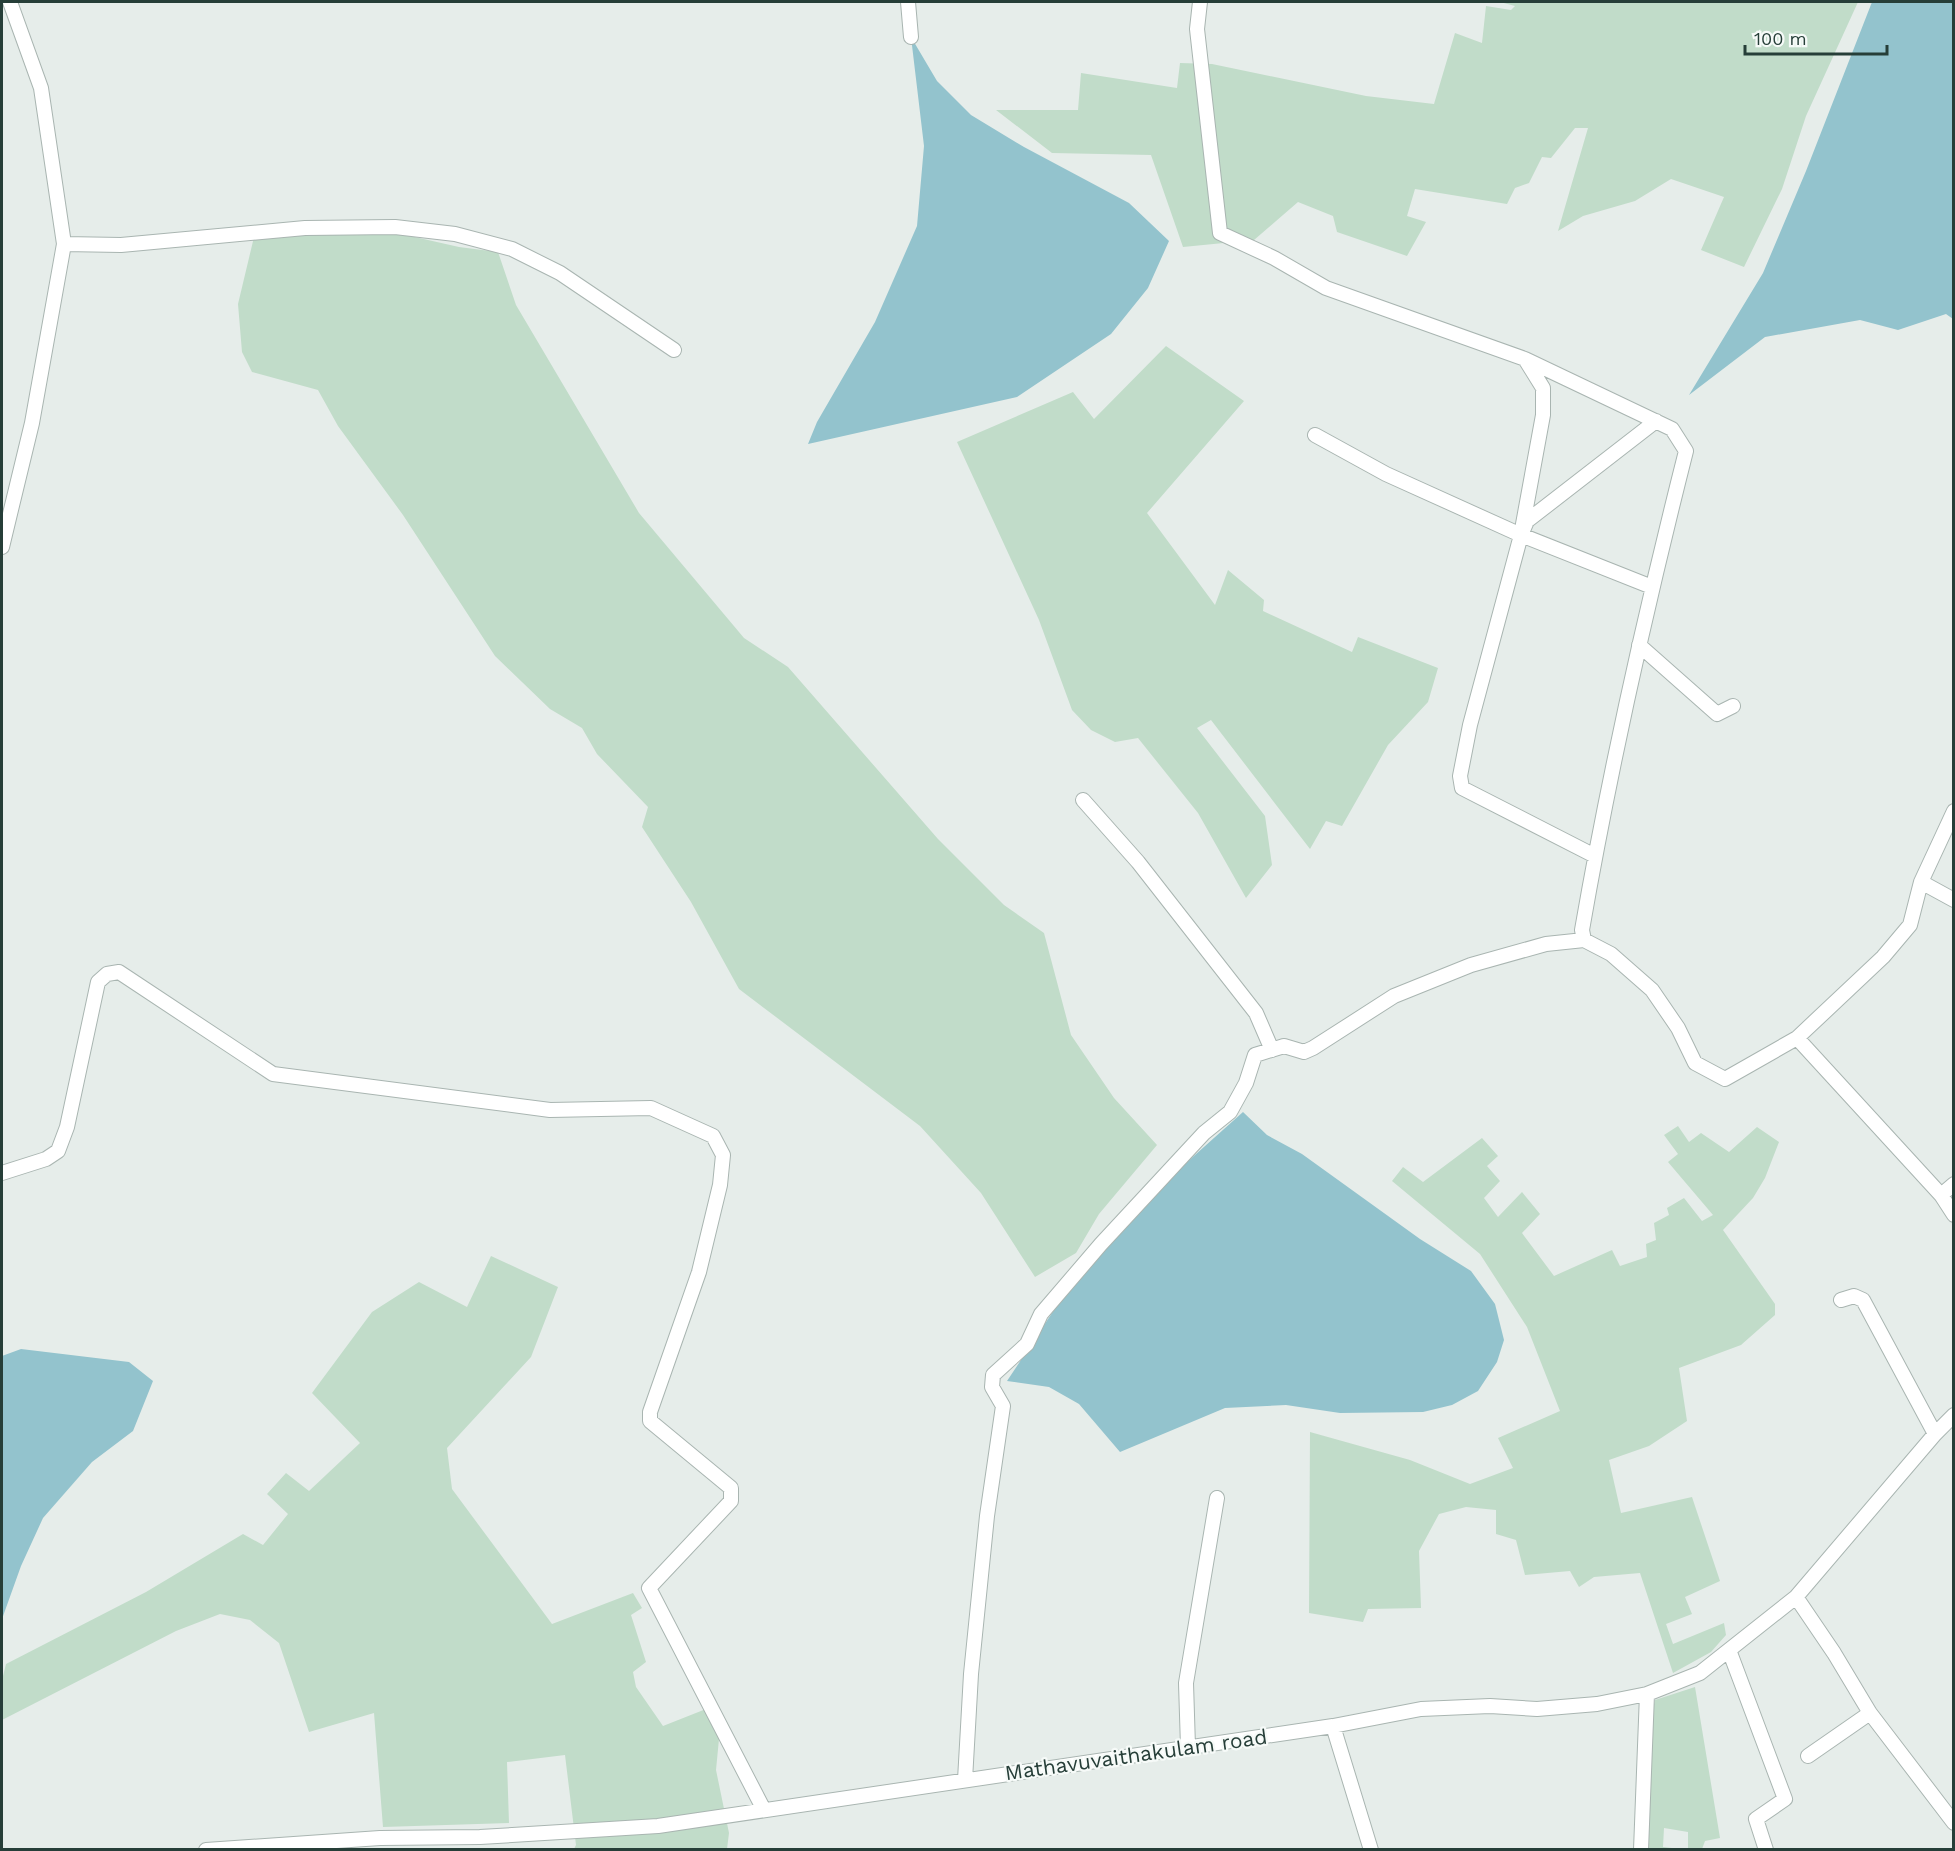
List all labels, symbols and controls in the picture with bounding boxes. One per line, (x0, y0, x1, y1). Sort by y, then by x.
scale bar (1745, 18, 1888, 56)
text: 100 m (1754, 28, 1807, 49)
street label: Mathavuvaithakulam road (1003, 1724, 1269, 1785)

